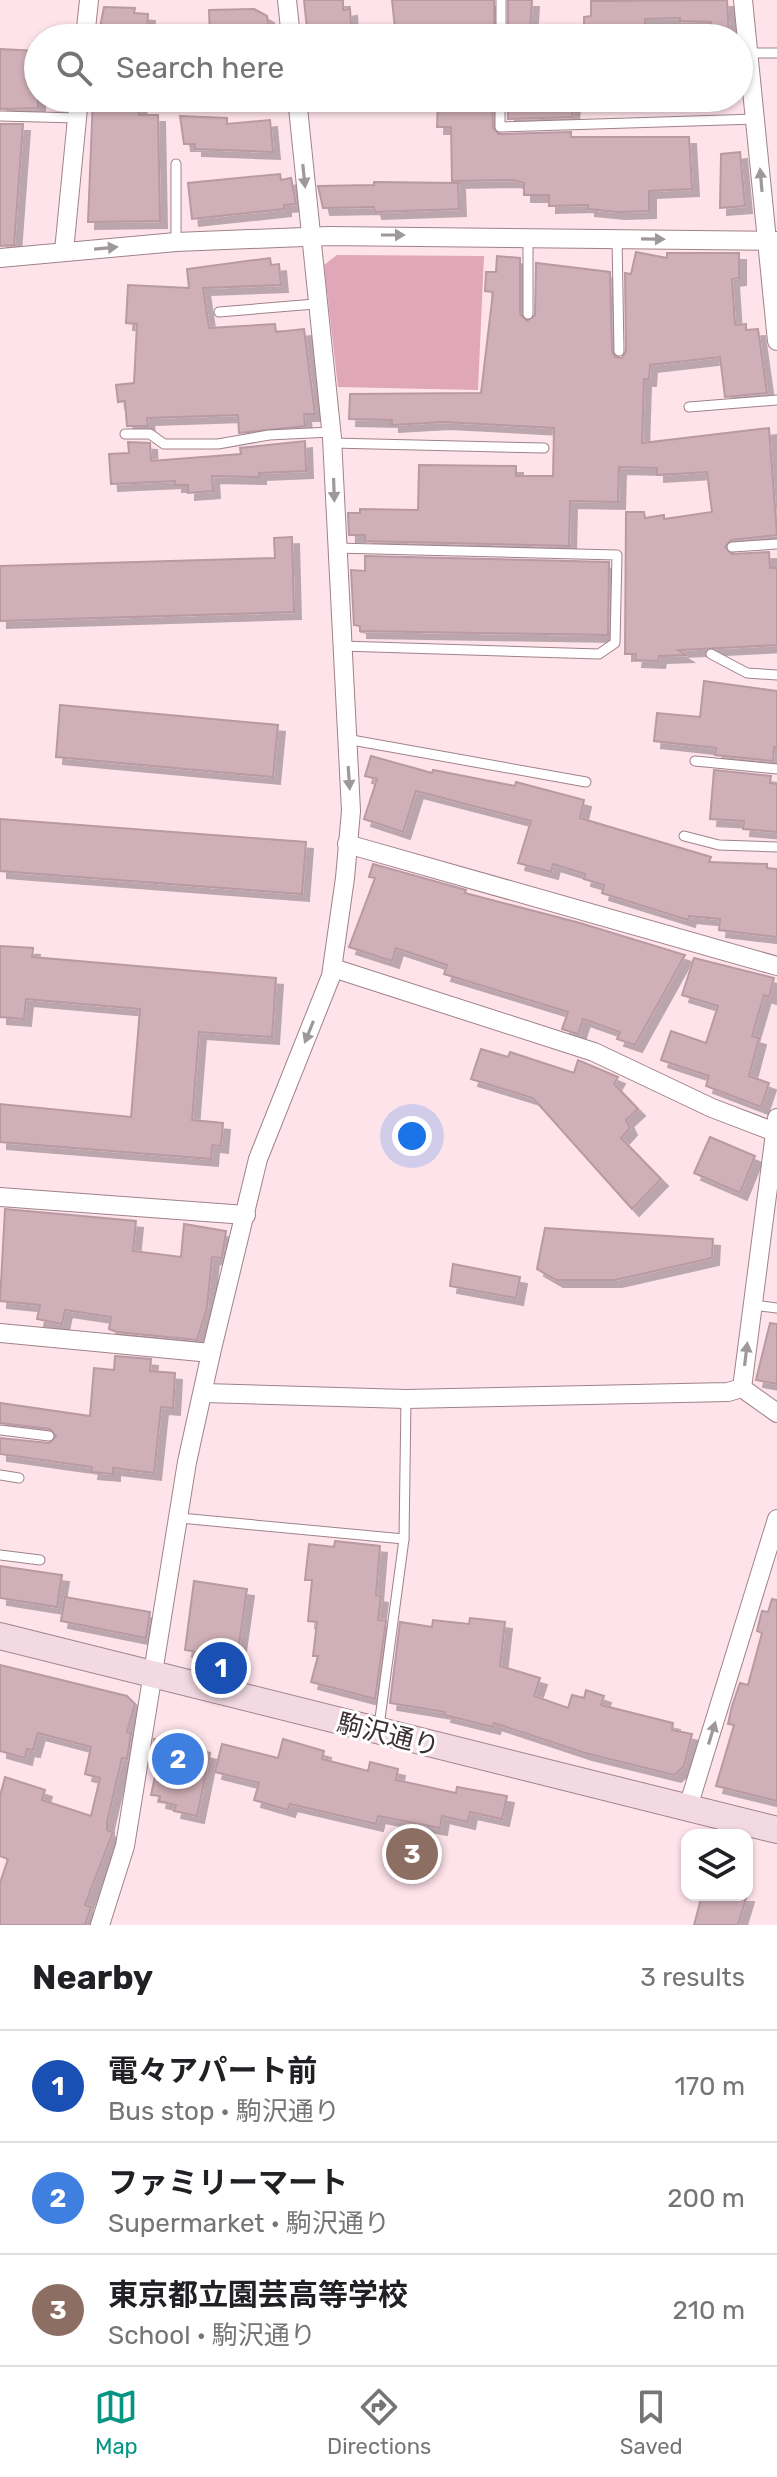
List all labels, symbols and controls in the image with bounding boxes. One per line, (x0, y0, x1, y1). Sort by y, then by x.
search box (24, 24, 753, 112)
icon: search (52, 46, 96, 90)
text: Search here (116, 50, 284, 86)
one-way arrow (298, 164, 311, 189)
one-way arrow (755, 167, 768, 192)
one-way arrow (381, 229, 406, 241)
one-way arrow (641, 232, 666, 245)
one-way arrow (93, 241, 118, 254)
one-way arrow (327, 478, 340, 503)
one-way arrow (343, 766, 356, 791)
one-way arrow (302, 1020, 315, 1044)
your location (392, 1116, 432, 1156)
one-way arrow (740, 1341, 753, 1366)
pin: 1 (195, 1638, 247, 1698)
street label: 駒沢通り (334, 1707, 442, 1763)
one-way arrow (706, 1720, 719, 1744)
pin: 2 (152, 1729, 204, 1789)
pin: 3 (386, 1824, 438, 1884)
map controls (681, 1829, 753, 1901)
button: layers (681, 1829, 753, 1901)
text: Nearby (32, 1957, 153, 1998)
text: 3 results (640, 1962, 745, 1993)
text: 電々アパート前 (108, 2053, 317, 2089)
text: 1 (52, 2071, 64, 2102)
text: 170 m (675, 2071, 745, 2102)
text: Bus stop · 駒沢通り (108, 2096, 340, 2127)
text: ファミリーマート (108, 2165, 348, 2201)
text: 2 (50, 2183, 66, 2214)
text: 200 m (667, 2183, 745, 2214)
text: Supermarket · 駒沢通り (108, 2208, 390, 2239)
text: 東京都立園芸高等学校 (108, 2277, 408, 2313)
text: 3 (49, 2295, 67, 2326)
text: 210 m (673, 2295, 745, 2326)
text: School · 駒沢通り (108, 2320, 316, 2351)
tab: Map (94, 2385, 138, 2460)
tab: Directions (327, 2385, 431, 2460)
tab: Saved (620, 2385, 683, 2460)

